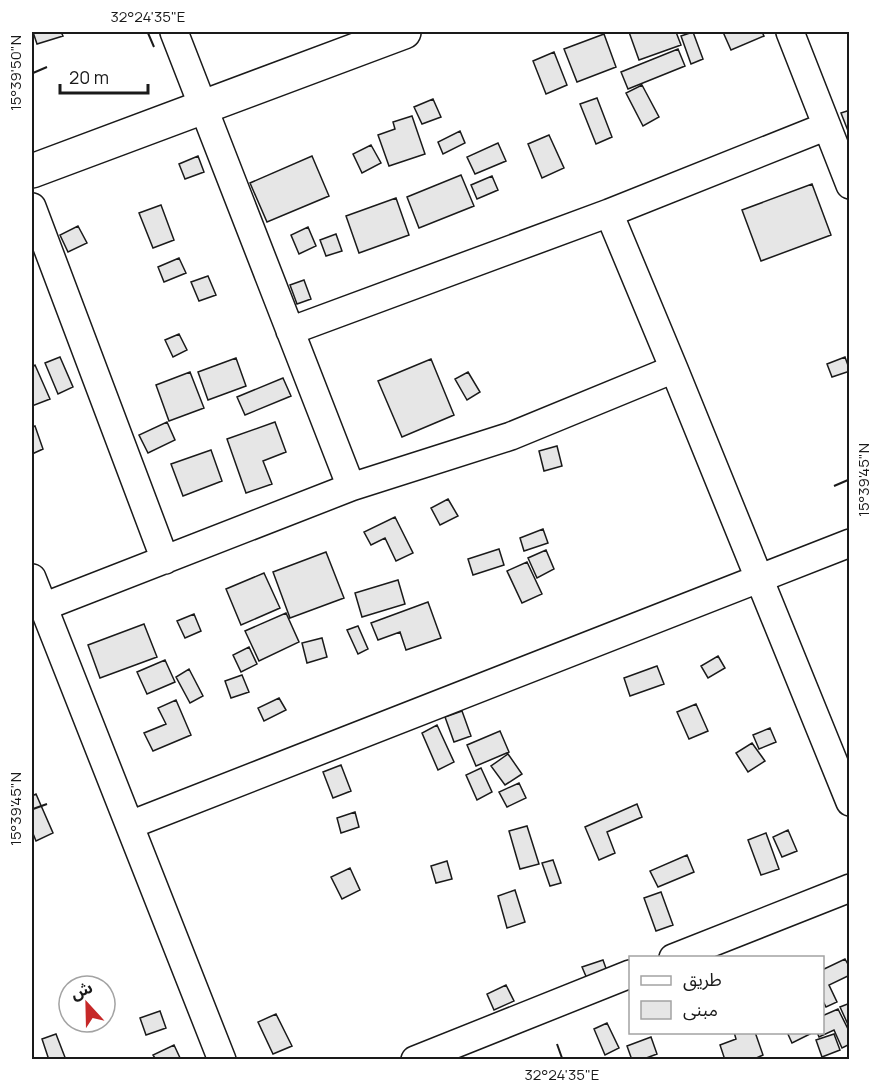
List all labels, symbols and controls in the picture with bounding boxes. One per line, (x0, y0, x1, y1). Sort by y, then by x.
text: 32°24'35"E (111, 6, 185, 27)
text: 15°39'50"N (5, 35, 26, 111)
scale bar (60, 57, 148, 95)
text: 20 m (69, 65, 109, 89)
text: 15°39'45"N (853, 443, 874, 517)
text: 15°39'45"N (5, 772, 26, 846)
legend (629, 956, 824, 1034)
text: طريق (683, 967, 722, 991)
north arrow (57, 974, 117, 1034)
text: ش (67, 976, 96, 1004)
text: مبنى (683, 997, 718, 1021)
text: 32°24'35"E (525, 1064, 599, 1085)

